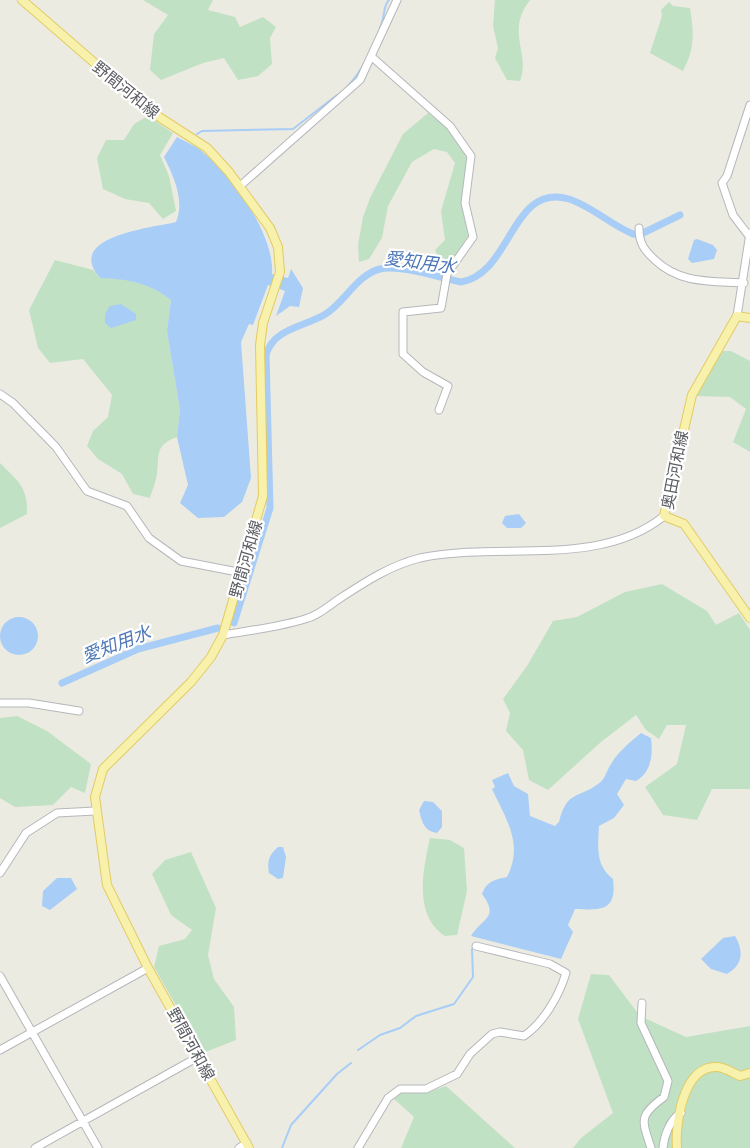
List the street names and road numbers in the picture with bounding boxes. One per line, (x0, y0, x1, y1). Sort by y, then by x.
street label: 野間河和線 (89, 57, 163, 123)
street label: 奥田河和線 (658, 429, 692, 511)
street label: 野間河和線 (226, 518, 266, 600)
street label: 野間河和線 (163, 1004, 219, 1084)

